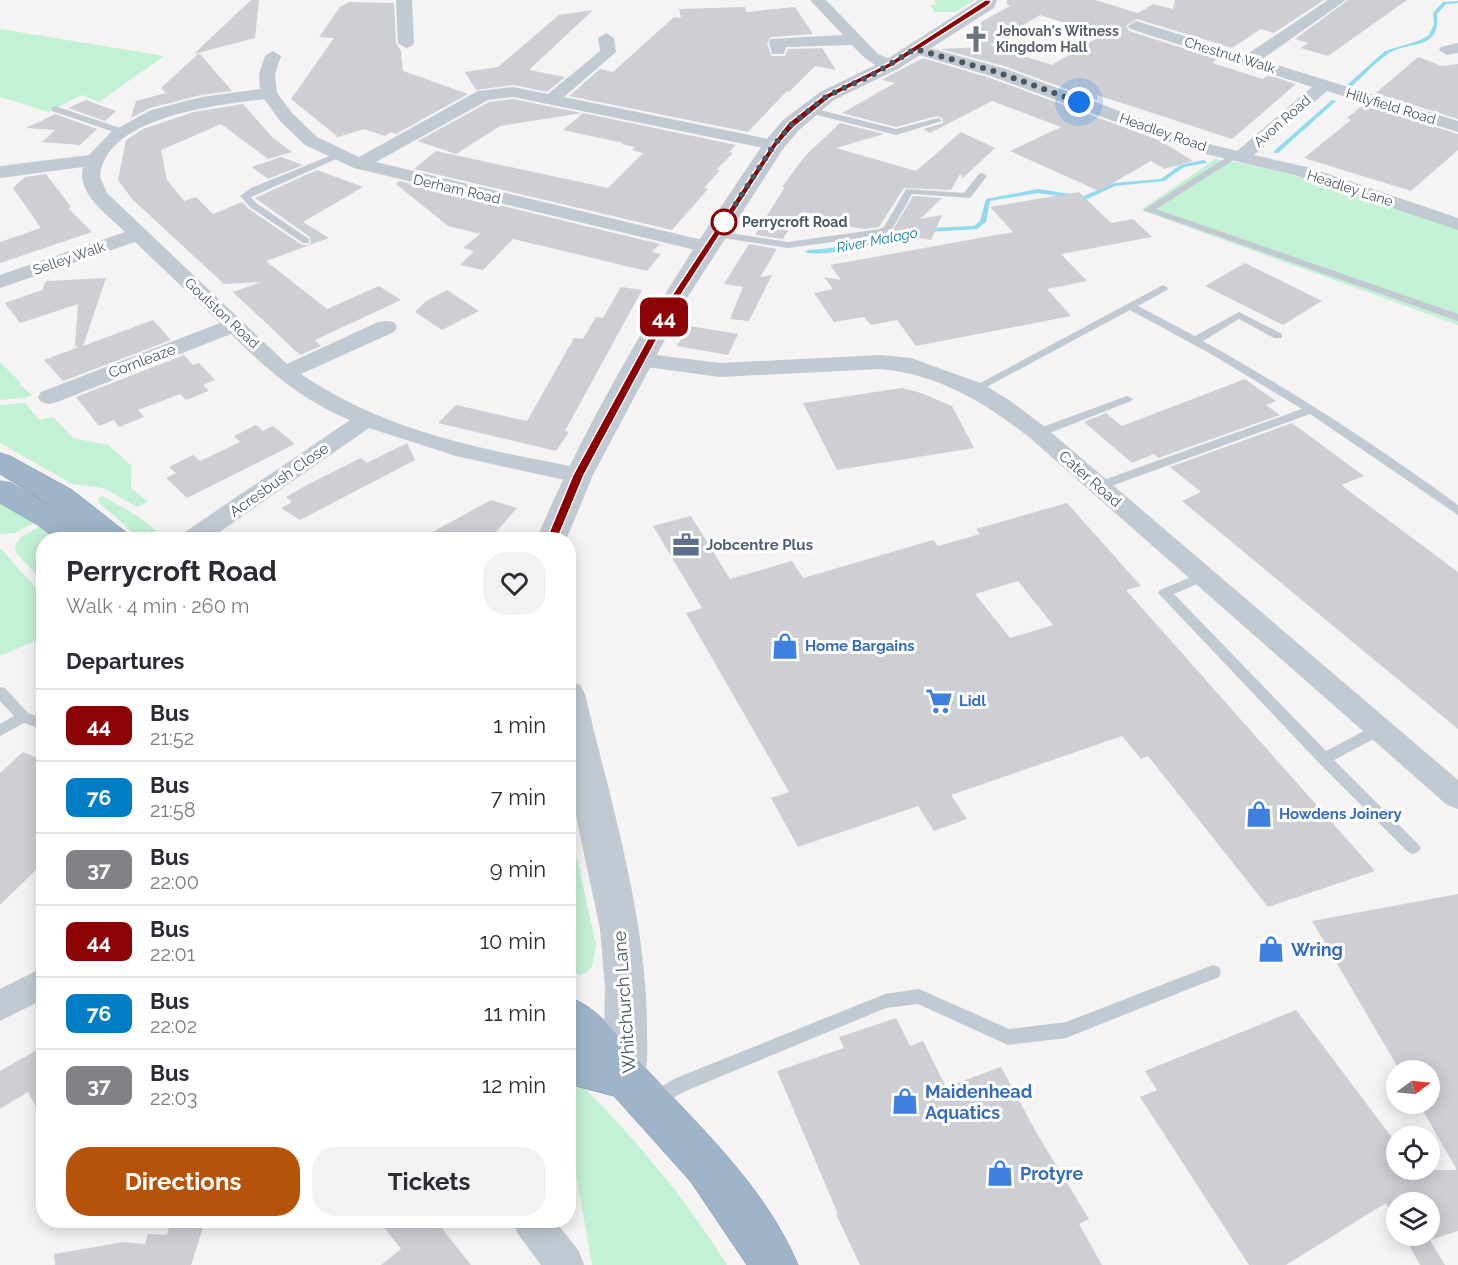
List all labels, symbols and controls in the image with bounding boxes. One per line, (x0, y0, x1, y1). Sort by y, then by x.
place label: Jehovah's Witness Kingdom Hall (996, 23, 1119, 55)
church icon: Jehovah's Witness Kingdom Hall (961, 24, 991, 54)
street label: Chestnut Walk (1182, 34, 1278, 77)
street label: Hillyfield Road (1344, 85, 1438, 127)
your location (1064, 87, 1094, 117)
street label: Avon Road (1250, 92, 1314, 150)
street label: Headley Road (1117, 110, 1209, 154)
street label: Headley Lane (1305, 167, 1395, 209)
street label: Derham Road (412, 171, 502, 207)
marker: Perrycroft Road (711, 209, 737, 235)
place label: Perrycroft Road (742, 214, 847, 230)
water label: River Malago (835, 224, 919, 256)
street label: Selley Walk (31, 238, 108, 278)
street label: Goulston Road (182, 275, 262, 351)
line badge: 44 (637, 298, 691, 336)
text: 44 (652, 305, 676, 330)
street label: Cornleaze (106, 340, 178, 382)
street label: Acresbush Close (226, 439, 332, 521)
street label: Cater Road (1055, 447, 1125, 511)
office icon: Jobcentre Plus (671, 530, 701, 560)
place label: Jobcentre Plus (706, 536, 813, 554)
button: heart (483, 552, 546, 615)
text: Perrycroft Road (66, 555, 277, 588)
text: Walk · 4 min · 260 m (66, 594, 249, 618)
shop icon: Home Bargains (770, 631, 800, 661)
place label: Home Bargains (805, 637, 915, 655)
text: Departures (66, 648, 184, 674)
supermarket icon: Lidl (924, 686, 954, 716)
place label: Lidl (959, 692, 986, 710)
text: Bus (150, 700, 189, 726)
text: 1 min (493, 712, 546, 738)
text: 44 (87, 713, 111, 738)
text: 21:52 (150, 726, 194, 750)
text: Bus (150, 772, 189, 798)
text: 7 min (491, 784, 546, 810)
text: 76 (87, 785, 111, 810)
text: 21:58 (150, 798, 196, 822)
shop icon: Howdens Joinery (1244, 799, 1274, 829)
place label: Howdens Joinery (1279, 805, 1403, 823)
text: Bus (150, 844, 189, 870)
text: 9 min (490, 856, 546, 882)
text: 37 (87, 857, 111, 882)
text: 22:00 (150, 870, 199, 894)
text: Bus (150, 916, 189, 942)
text: 10 min (480, 928, 546, 954)
text: 44 (87, 929, 111, 954)
street label: Whitchurch Lane (609, 930, 639, 1074)
shop icon: Wring (1256, 934, 1286, 964)
place label: Wring (1291, 939, 1343, 960)
text: 22:01 (150, 942, 195, 966)
text: Bus (150, 988, 189, 1014)
text: 11 min (484, 1000, 546, 1026)
text: 76 (87, 1001, 111, 1026)
text: 22:02 (150, 1014, 197, 1038)
text: Bus (150, 1060, 189, 1086)
north arrow (1386, 1060, 1440, 1114)
map controls (1386, 1060, 1440, 1246)
text: 12 min (482, 1072, 546, 1098)
text: 37 (87, 1073, 111, 1098)
place label: Maidenhead Aquatics (925, 1081, 1032, 1123)
text: 22:03 (150, 1086, 198, 1110)
shop icon: Maidenhead Aquatics (890, 1086, 920, 1116)
button: locate (1386, 1126, 1440, 1180)
button: Directions (66, 1147, 300, 1216)
button: Tickets (312, 1147, 546, 1216)
shop icon: Protyre (985, 1158, 1015, 1188)
place label: Protyre (1020, 1163, 1083, 1184)
button: layers (1386, 1192, 1440, 1246)

